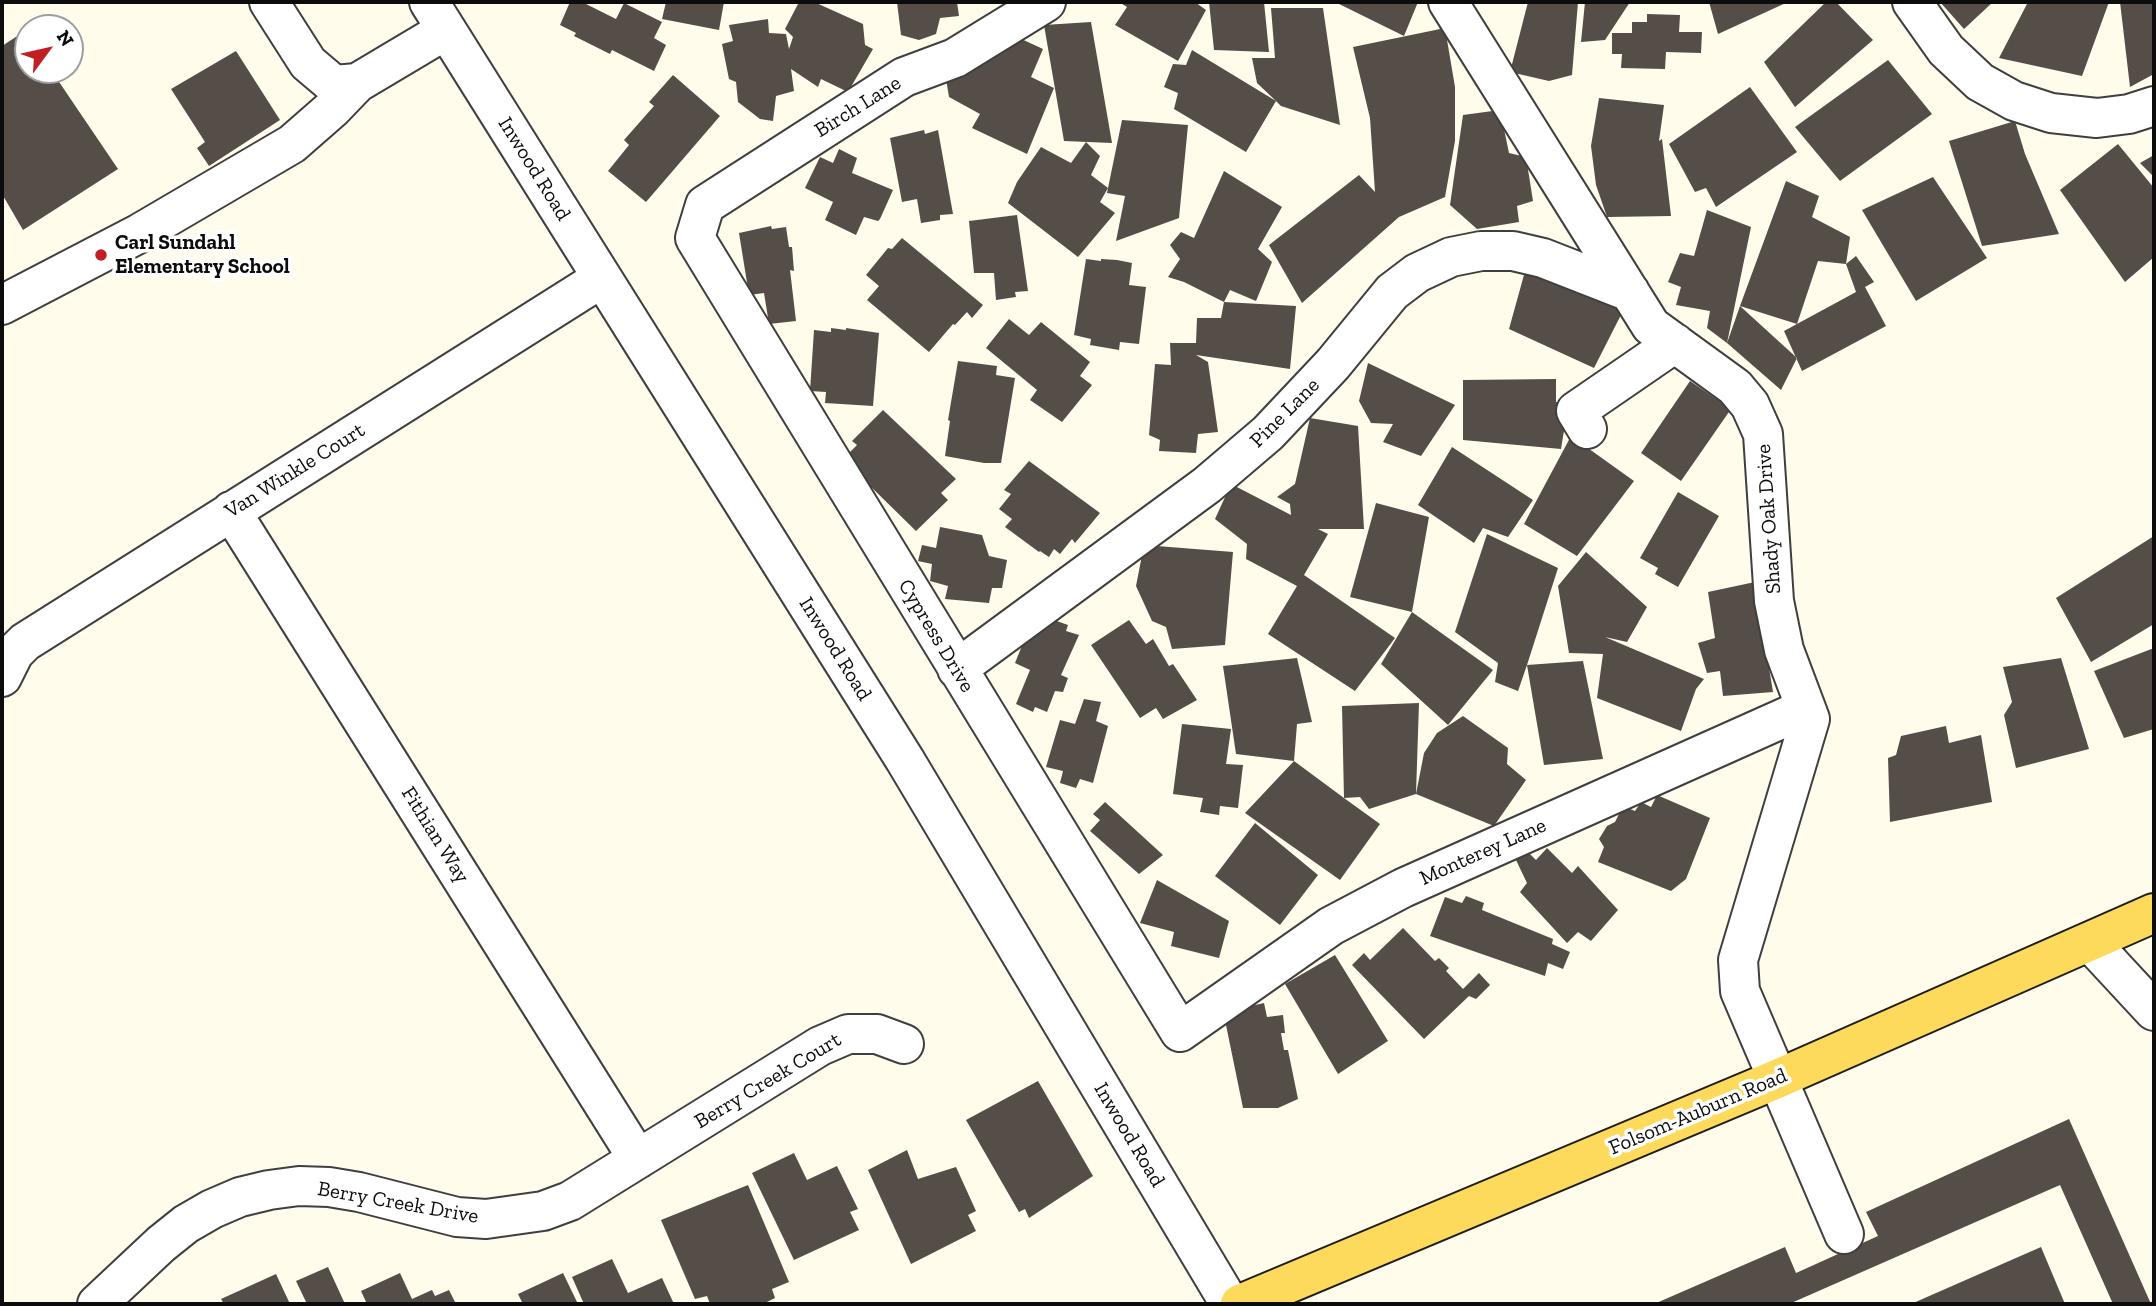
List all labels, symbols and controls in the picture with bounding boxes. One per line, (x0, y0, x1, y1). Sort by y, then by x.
north arrow (14, 14, 84, 84)
text: N (52, 26, 79, 51)
street label: Birch Lane (810, 71, 906, 143)
street label: Inwood Road (492, 113, 576, 225)
place label: Carl Sundahl Elementary School (115, 230, 290, 280)
marker: Carl Sundahl Elementary School (93, 247, 109, 263)
street label: Pine Lane (1245, 373, 1325, 453)
street label: Van Winkle Court (220, 418, 370, 524)
street label: Shady Oak Drive (1751, 443, 1787, 595)
street label: Cypress Drive (892, 575, 980, 697)
street label: Inwood Road (793, 593, 877, 705)
street label: Fithian Way (395, 782, 475, 888)
street label: Monterey Lane (1416, 813, 1550, 891)
street label: Berry Creek Court (690, 1027, 846, 1135)
street label: Folsom-Auburn Road (1605, 1063, 1791, 1161)
street label: Inwood Road (1088, 1078, 1170, 1192)
street label: Berry Creek Drive (316, 1176, 480, 1230)

